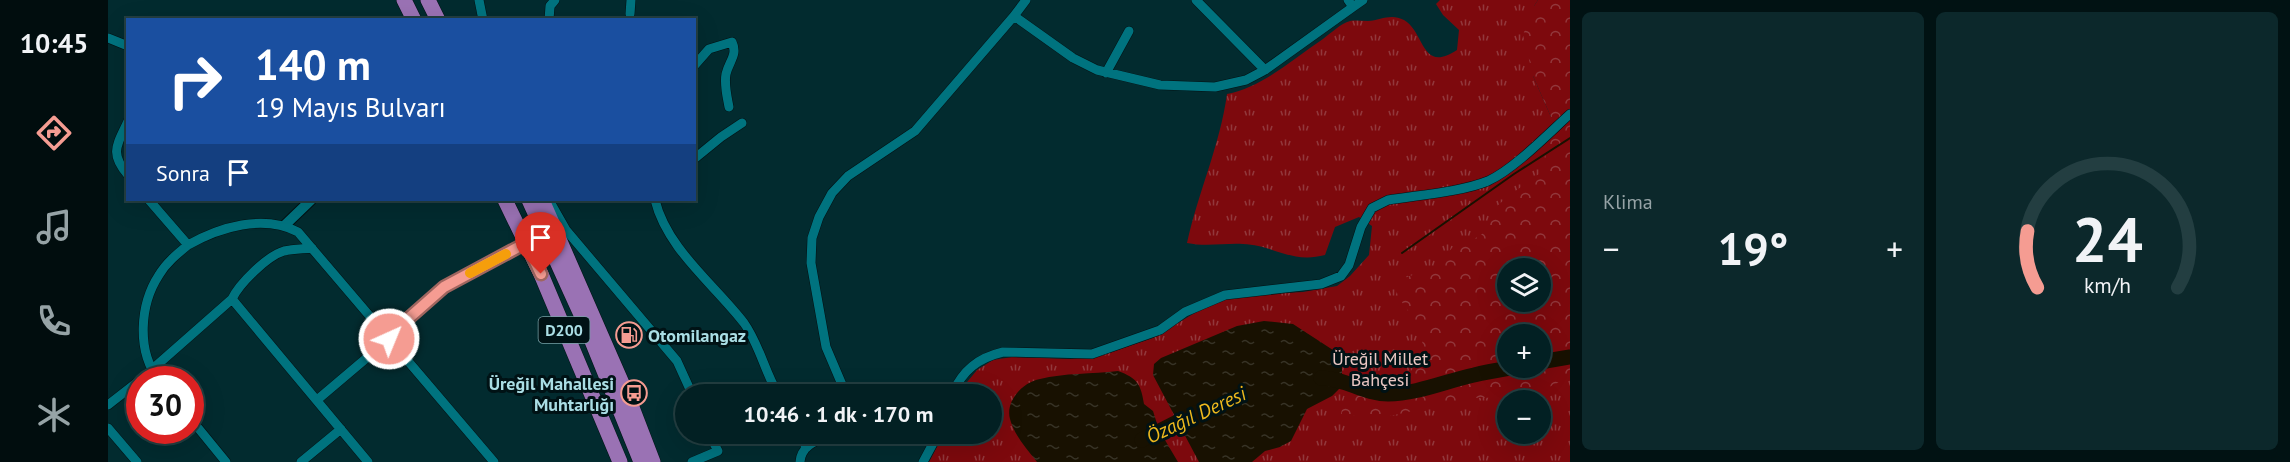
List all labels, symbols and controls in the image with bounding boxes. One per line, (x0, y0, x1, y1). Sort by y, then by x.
text: 10:45 (20, 26, 88, 60)
text: 140 m (255, 37, 371, 92)
icon: right (156, 42, 234, 120)
text: 19 Mayıs Bulvarı (255, 90, 446, 124)
icon: directions (33, 112, 75, 154)
icon: arrive (222, 156, 255, 189)
text: Sonra (156, 159, 210, 187)
text: Klima (1603, 189, 1653, 215)
text: 24 (2072, 198, 2142, 279)
icon: music (33, 206, 75, 248)
pin (515, 212, 566, 274)
text: 19° (1718, 219, 1788, 277)
icon: arrive (524, 221, 557, 254)
text: − (1603, 227, 1620, 270)
text: + (1886, 227, 1903, 270)
map controls (1497, 258, 1551, 444)
button: layers (1497, 258, 1551, 312)
text: km/h (2083, 271, 2130, 299)
icon: phone (33, 300, 75, 342)
position arrow (357, 307, 421, 371)
road number: D200 (538, 317, 590, 343)
fuel station icon: Otomilangaz (614, 320, 644, 350)
place label: Otomilangaz (648, 324, 746, 347)
button: + (1497, 324, 1551, 378)
park label: Üreğil Millet Bahçesi (1332, 347, 1428, 391)
speed limit sign: 30 (126, 366, 204, 444)
place label: Üreğil Mahallesi Muhtarlığı (489, 372, 614, 416)
bus stop icon: Üreğil Mahallesi Muhtarlığı (619, 378, 649, 408)
water label: Özağıl Deresi (1142, 380, 1251, 450)
button: − (1497, 390, 1551, 444)
icon: climate (33, 394, 75, 436)
text: 10:46 · 1 dk · 170 m (744, 400, 933, 428)

